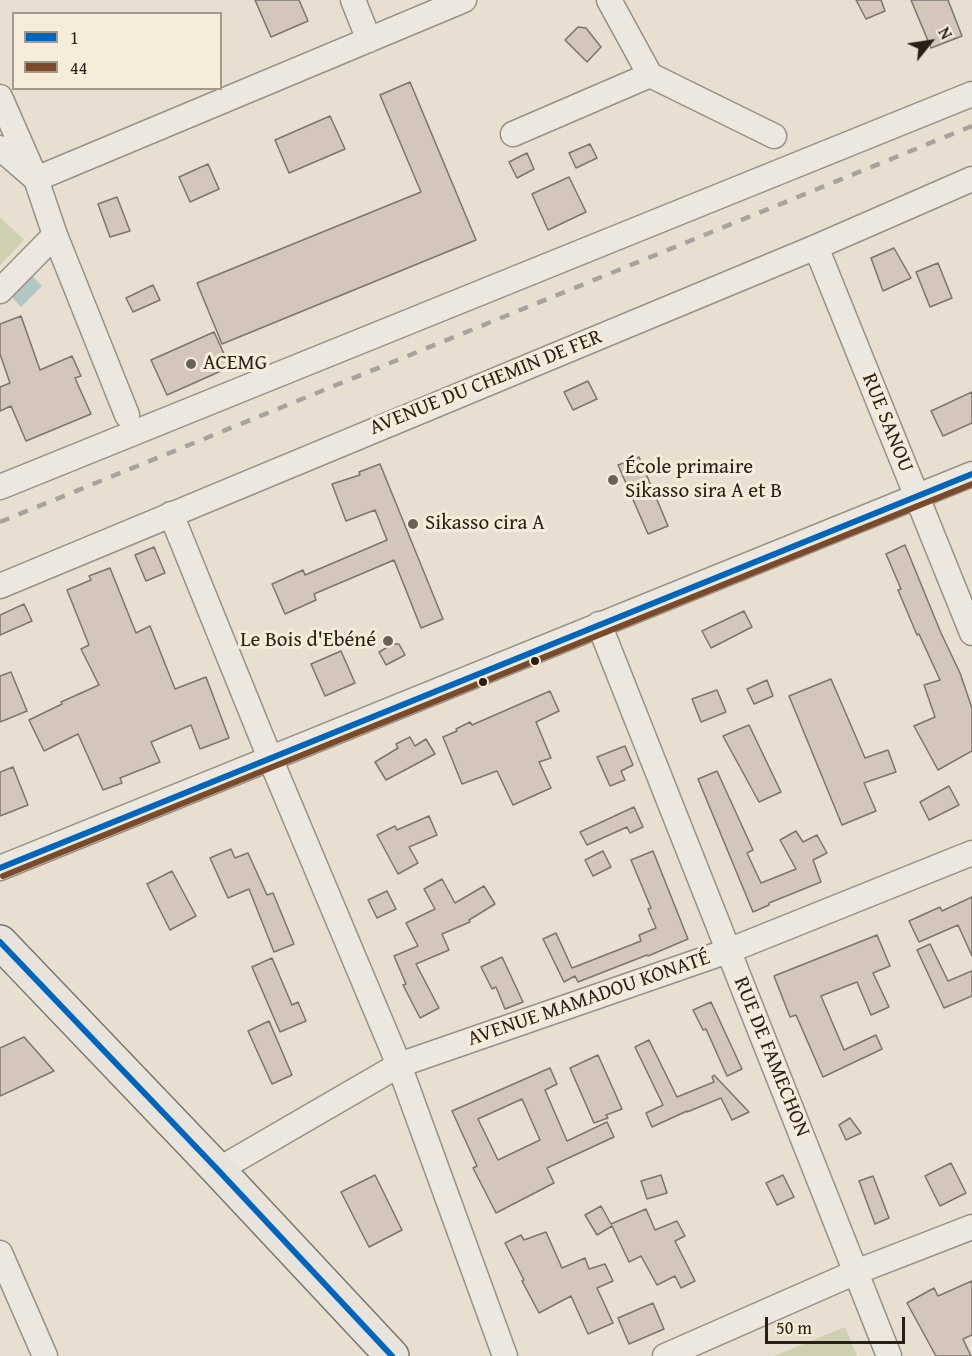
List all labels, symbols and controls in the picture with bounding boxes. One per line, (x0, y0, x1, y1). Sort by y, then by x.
legend (12, 12, 222, 90)
north arrow (900, 12, 960, 72)
text: N (933, 22, 959, 44)
text: 1 (70, 24, 79, 51)
text: 44 (70, 54, 87, 81)
street label: AVENUE DU CHEMIN DE FER (366, 325, 606, 441)
place label: ACEMG (203, 351, 267, 377)
marker: ACEMG (184, 357, 198, 371)
street label: RUE SANOU (856, 370, 918, 476)
place label: École primaire Sikasso sira A et B (625, 455, 782, 505)
marker: École primaire Sikasso sira A et B (606, 473, 620, 487)
place label: Sikasso cira A (425, 511, 545, 537)
marker: Sikasso cira A (406, 517, 420, 531)
place label: Le Bois d'Ebéné (240, 628, 376, 654)
marker: Le Bois d'Ebéné (381, 634, 395, 648)
unlabelled marker (529, 655, 541, 667)
unlabelled marker (477, 676, 489, 688)
street label: AVENUE MAMADOU KONATÉ (465, 946, 713, 1052)
street label: RUE DE FAMECHON (727, 973, 815, 1141)
scale bar (768, 1305, 908, 1343)
text: 50 m (776, 1314, 812, 1341)

